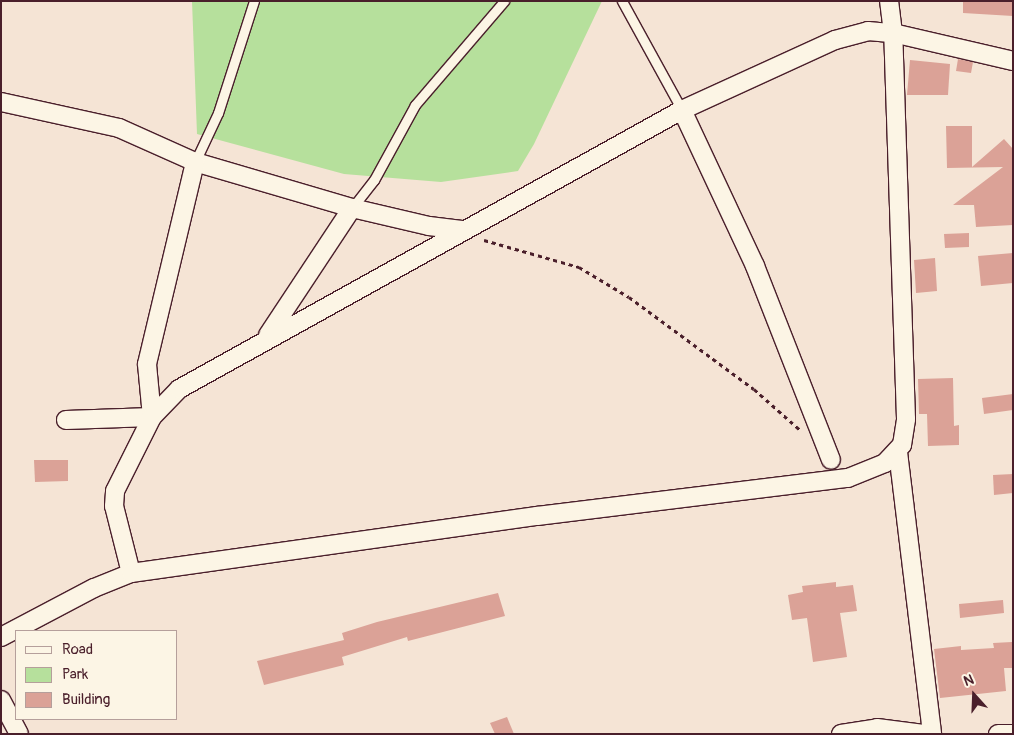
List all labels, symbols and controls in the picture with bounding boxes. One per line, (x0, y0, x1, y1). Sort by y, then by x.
legend (15, 630, 178, 720)
text: Road (62, 640, 93, 659)
text: Park (62, 665, 88, 684)
north arrow (949, 670, 999, 720)
text: N (961, 671, 976, 690)
text: Building (62, 690, 110, 709)

